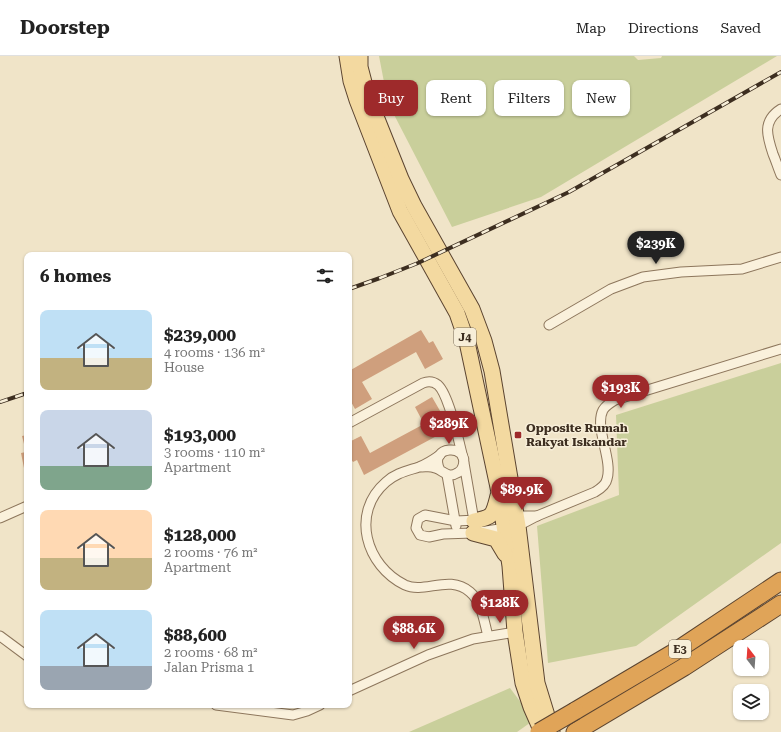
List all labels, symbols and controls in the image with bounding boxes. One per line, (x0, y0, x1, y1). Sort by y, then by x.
text: Doorstep (20, 16, 110, 39)
text: Map (576, 20, 606, 36)
text: Directions (628, 20, 698, 36)
text: Saved (720, 20, 761, 36)
chip: Buy (364, 80, 418, 116)
chip: Rent (426, 80, 486, 116)
chip: Filters (494, 80, 564, 116)
chip: New (572, 80, 630, 116)
pin: $239K (628, 231, 684, 265)
text: $239K (636, 236, 676, 251)
icon: filters (314, 265, 336, 287)
text: 6 homes (40, 266, 111, 286)
text: $239,000 (164, 325, 236, 345)
icon: home (72, 326, 120, 374)
road number: J4 (454, 328, 476, 346)
text: 4 rooms · 136 m² (164, 345, 265, 360)
text: House (164, 360, 204, 375)
pin: $193K (593, 375, 649, 409)
text: $193K (601, 380, 641, 395)
pin: $289K (421, 411, 477, 445)
text: $289K (429, 416, 469, 431)
place label: Opposite Rumah Rakyat Iskandar (526, 421, 628, 449)
text: $193,000 (164, 425, 236, 445)
icon: home (72, 426, 120, 474)
marker: Opposite Rumah Rakyat Iskandar (513, 430, 523, 440)
text: 3 rooms · 110 m² (164, 445, 265, 460)
text: Apartment (164, 460, 231, 475)
pin: $89.9K (489, 477, 555, 511)
text: $89.9K (500, 482, 544, 497)
text: $128,000 (164, 525, 236, 545)
icon: home (72, 526, 120, 574)
text: 2 rooms · 76 m² (164, 545, 258, 560)
text: Apartment (164, 560, 231, 575)
pin: $128K (472, 590, 528, 624)
text: $128K (480, 595, 520, 610)
pin: $88.6K (381, 616, 447, 650)
text: $88.6K (392, 621, 436, 636)
text: $88,600 (164, 625, 227, 645)
icon: home (72, 626, 120, 674)
road number: E3 (669, 640, 691, 658)
north arrow (733, 640, 769, 676)
map controls (733, 640, 769, 720)
text: 2 rooms · 68 m² (164, 645, 258, 660)
text: Jalan Prisma 1 (164, 660, 254, 675)
button: layers (733, 684, 769, 720)

